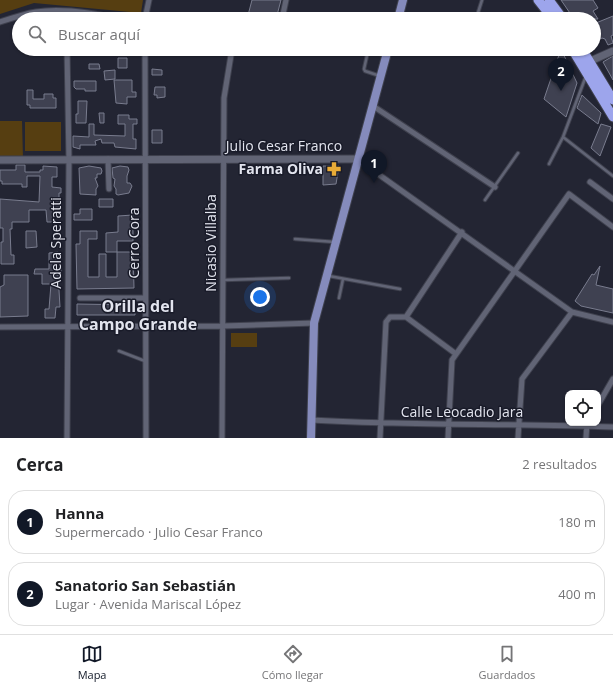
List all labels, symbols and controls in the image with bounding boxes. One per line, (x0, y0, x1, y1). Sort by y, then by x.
search box (12, 12, 601, 56)
icon: search (26, 23, 48, 45)
text: Buscar aquí (58, 24, 140, 44)
pin: 2 (548, 58, 574, 91)
street label: Julio Cesar Franco (224, 136, 342, 155)
pin: 1 (361, 150, 387, 183)
place label: Farma Oliva (239, 159, 323, 178)
pharmacy icon: Farma Oliva (326, 161, 342, 177)
street label: Nicasio Villalba (201, 194, 220, 292)
street label: Adela Speratti (46, 197, 65, 289)
street label: Cerro Cora (124, 208, 143, 278)
your location (250, 287, 270, 307)
district label: Orilla del Campo Grande (79, 295, 197, 335)
map controls (565, 390, 601, 426)
button: locate (565, 390, 601, 426)
street label: Calle Leocadio Jara (401, 402, 523, 421)
text: Cerca (16, 453, 64, 476)
text: 2 resultados (522, 455, 597, 473)
text: Hanna (55, 503, 104, 523)
text: 1 (26, 513, 34, 531)
text: 180 m (558, 513, 596, 531)
text: Supermercado · Julio Cesar Franco (55, 523, 263, 541)
text: Sanatorio San Sebastián (55, 575, 236, 595)
text: 2 (26, 585, 34, 603)
text: 400 m (558, 585, 596, 603)
text: Lugar · Avenida Mariscal López (55, 595, 241, 613)
tab: Mapa (78, 643, 106, 682)
tab: Cómo llegar (262, 643, 323, 682)
tab: Guardados (479, 643, 535, 682)

